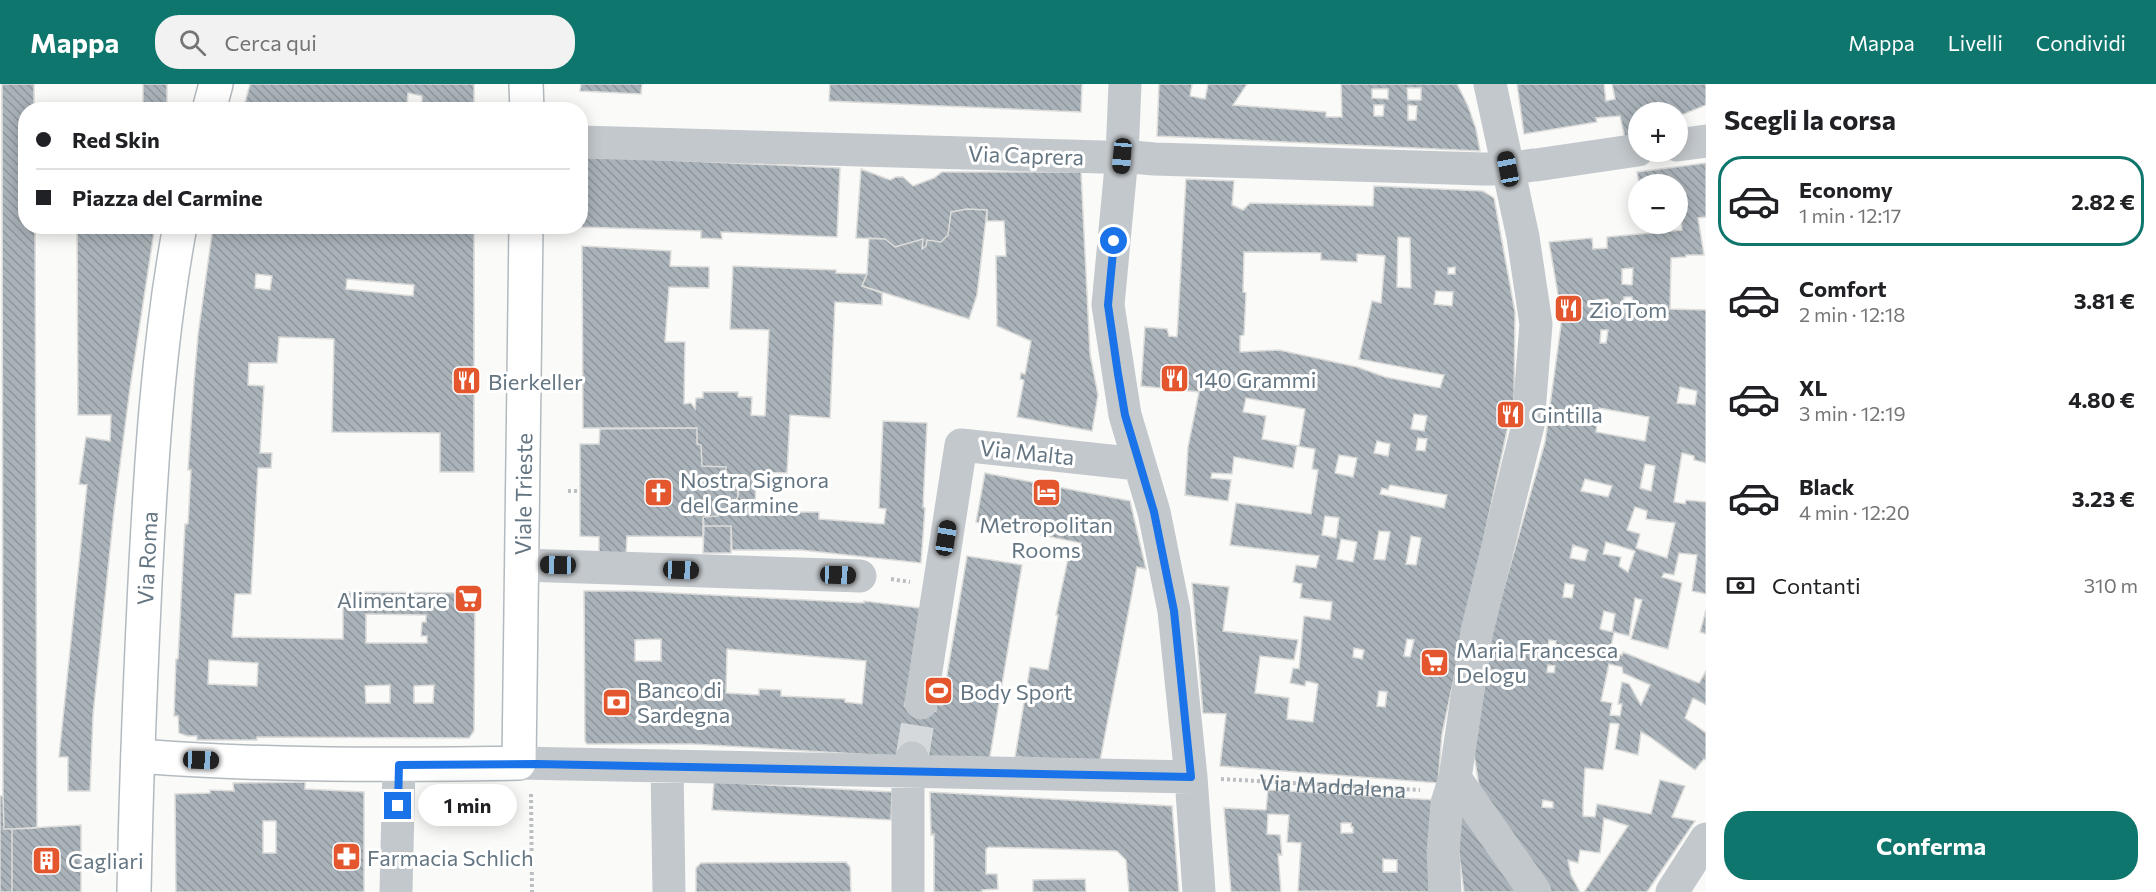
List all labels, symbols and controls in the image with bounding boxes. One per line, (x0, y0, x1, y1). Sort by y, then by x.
search box (155, 15, 575, 69)
text: Mappa (30, 25, 119, 59)
icon: search (176, 26, 209, 59)
text: Cerca qui (224, 29, 317, 56)
text: Mappa (1848, 30, 1915, 55)
text: Livelli (1948, 30, 2003, 55)
text: Condividi (2036, 30, 2126, 55)
map controls (1628, 102, 1688, 234)
button: + (1628, 102, 1688, 162)
text: Scegli la corsa (1724, 103, 1896, 136)
text: Red Skin (72, 126, 160, 153)
car (1111, 137, 1133, 175)
street label: Via Caprera (967, 139, 1085, 171)
car (1496, 150, 1520, 188)
button: − (1628, 174, 1688, 234)
icon: car (1727, 174, 1781, 228)
text: Economy (1799, 176, 1893, 203)
text: Piazza del Carmine (72, 184, 262, 211)
text: 2.82 € (2071, 188, 2135, 215)
text: 1 min · 12:17 (1799, 203, 1901, 227)
route start (1100, 227, 1127, 254)
icon: car (1727, 273, 1781, 327)
text: Comfort (1799, 275, 1887, 302)
text: 3.81 € (2074, 287, 2135, 314)
restaurant icon: ZioTom (1552, 293, 1584, 325)
place label: ZioTom (1589, 296, 1667, 323)
text: 2 min · 12:18 (1799, 302, 1905, 326)
restaurant icon: 140 Grammi (1158, 363, 1190, 395)
restaurant icon: Bierkeller (451, 365, 483, 397)
place label: 140 Grammi (1195, 366, 1316, 393)
place label: Bierkeller (488, 368, 583, 395)
icon: car (1727, 372, 1781, 426)
text: XL (1799, 374, 1827, 401)
text: 4.80 € (2068, 386, 2135, 413)
restaurant icon: Gintilla (1494, 398, 1526, 430)
place label: Gintilla (1531, 401, 1603, 428)
text: 3 min · 12:19 (1799, 401, 1906, 425)
street label: Viale Trieste (508, 433, 537, 556)
street label: Via Malta (978, 434, 1076, 470)
place label: Nostra Signora del Carmine (680, 466, 829, 518)
icon: car (1727, 471, 1781, 525)
text: Black (1799, 473, 1854, 500)
church icon: Nostra Signora del Carmine (643, 476, 675, 508)
hotel icon: Metropolitan Rooms (1030, 476, 1062, 508)
text: 3.23 € (2072, 485, 2135, 512)
text: 4 min · 12:20 (1799, 500, 1910, 524)
street label: Via Roma (130, 510, 162, 606)
place label: Metropolitan Rooms (979, 511, 1113, 563)
car (934, 519, 958, 557)
car (540, 556, 576, 574)
car (663, 560, 699, 580)
car (820, 565, 856, 585)
icon: cash (1724, 569, 1757, 602)
text: Contanti (1772, 572, 1861, 599)
text: 310 m (2084, 573, 2138, 597)
supermarket icon: Alimentare (452, 583, 484, 615)
place label: Alimentare (337, 586, 447, 613)
place label: Maria Francesca Delogu (1456, 636, 1618, 688)
supermarket icon: Maria Francesca Delogu (1419, 646, 1451, 678)
sports icon: Body Sport (923, 675, 955, 707)
place label: Banco di Sardegna (637, 676, 730, 728)
place label: Body Sport (960, 678, 1073, 705)
bank icon: Banco di Sardegna (600, 686, 632, 718)
car (183, 750, 219, 770)
street label: Via Maddalena (1259, 768, 1407, 803)
callout: 1 min (419, 785, 518, 827)
route end (384, 792, 411, 819)
text: 1 min (444, 793, 491, 817)
button: Conferma (1724, 811, 2138, 880)
pharmacy icon: Farmacia Schlich (330, 841, 362, 873)
building icon: Cagliari (31, 844, 63, 876)
place label: Farmacia Schlich (367, 844, 534, 871)
place label: Cagliari (68, 847, 144, 874)

